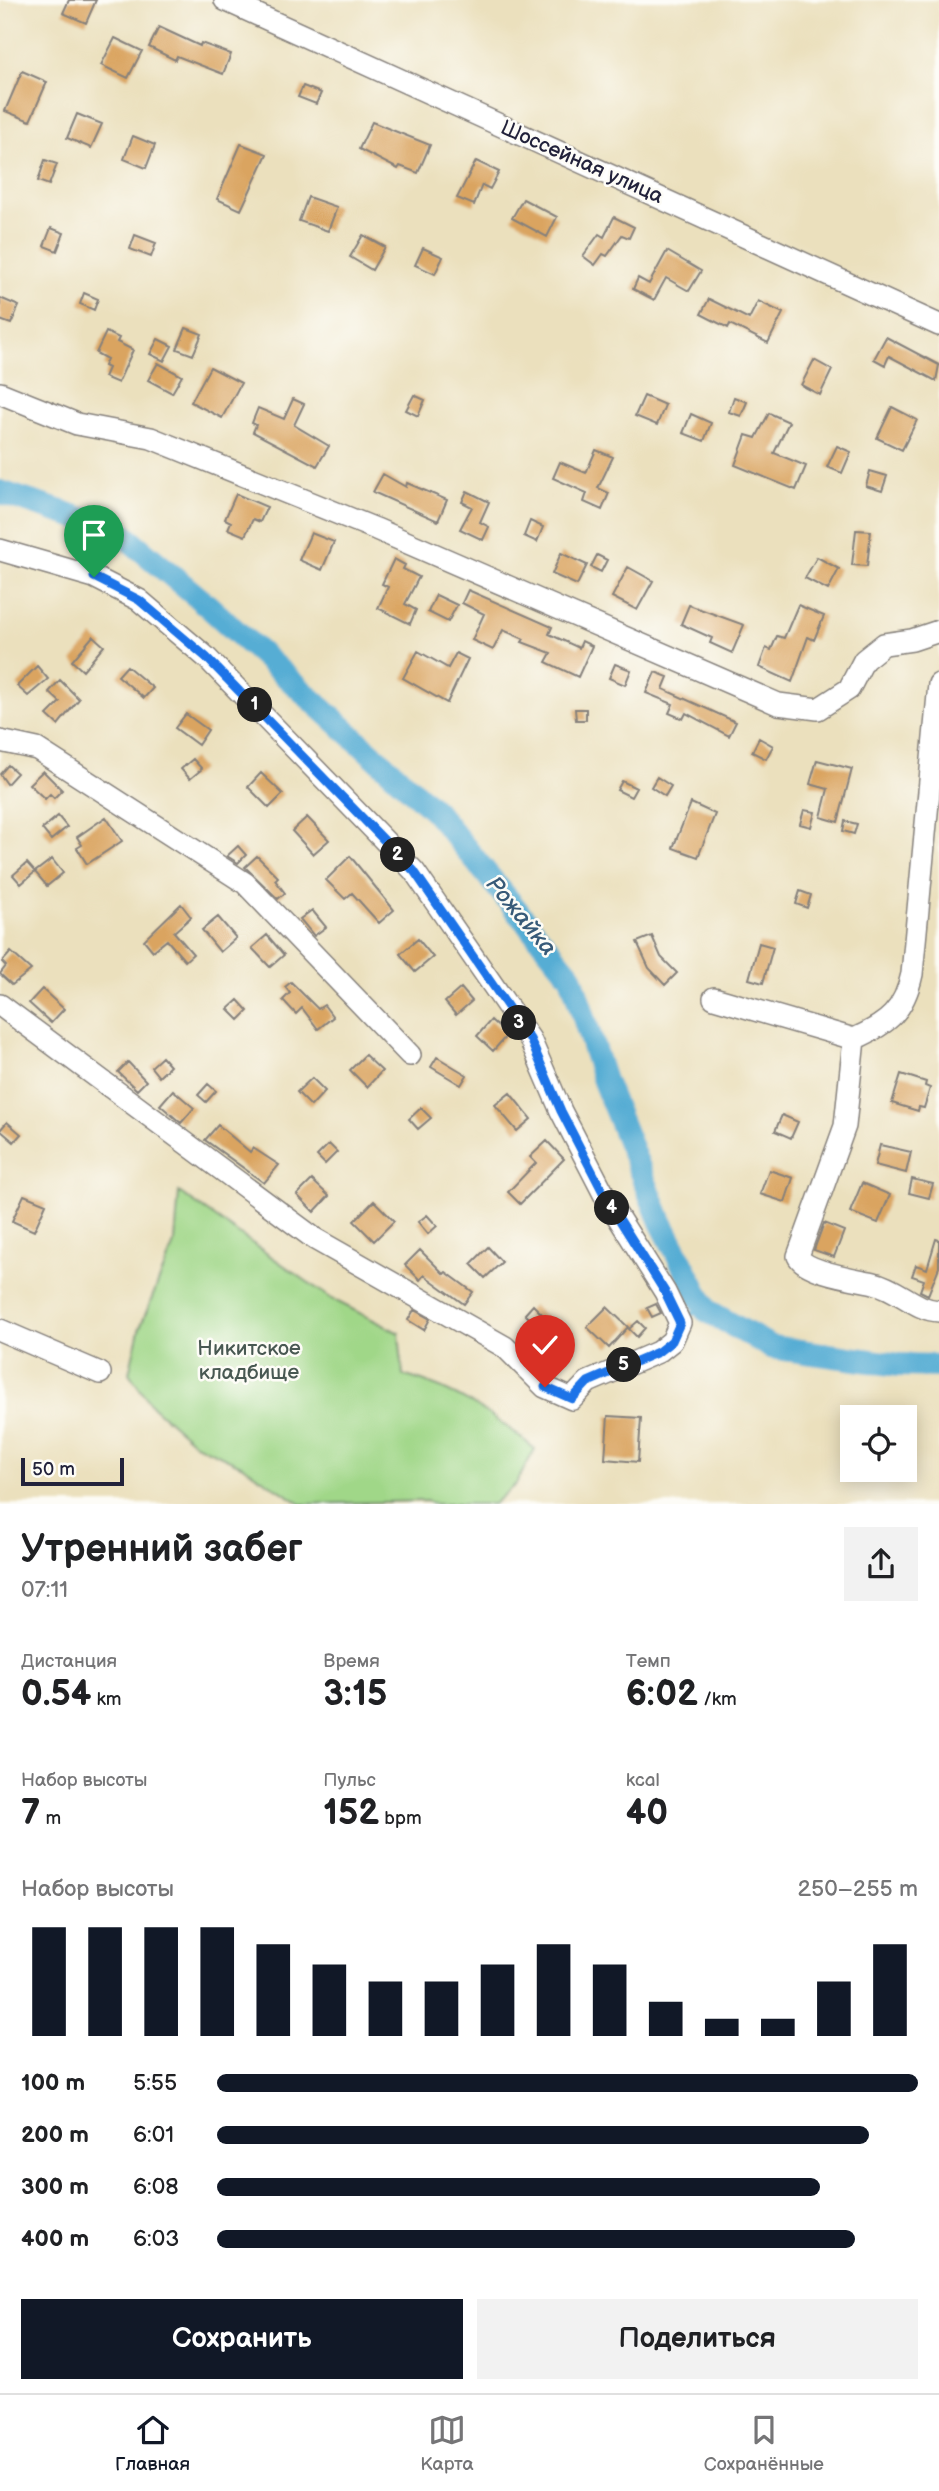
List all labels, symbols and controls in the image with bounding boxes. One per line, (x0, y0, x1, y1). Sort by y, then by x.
street label: Шоссейная улица (497, 115, 668, 209)
pin (64, 505, 124, 577)
icon: arrive (75, 516, 113, 554)
pin: 1 (238, 688, 272, 722)
text: 1 (251, 693, 259, 716)
pin: 2 (380, 838, 416, 872)
text: 2 (392, 843, 403, 866)
water label: Рожайка (480, 871, 562, 961)
pin: 3 (502, 1006, 536, 1040)
text: 3 (513, 1011, 524, 1034)
pin: 4 (594, 1190, 630, 1226)
text: 4 (606, 1196, 617, 1219)
pin (515, 1315, 575, 1387)
icon: check (526, 1326, 564, 1364)
park label: Никитское кладбище (197, 1336, 301, 1385)
pin: 5 (606, 1348, 642, 1382)
text: 5 (618, 1353, 629, 1376)
map controls (840, 1405, 917, 1482)
button: locate (840, 1405, 917, 1482)
scale bar (21, 1455, 124, 1487)
text: 50 m (32, 1458, 75, 1481)
text: Утренний забег (21, 1527, 303, 1572)
button: share (844, 1527, 918, 1601)
text: 07:11 (21, 1576, 68, 1604)
text: Дистанция (21, 1650, 117, 1673)
text: Время (323, 1650, 380, 1673)
text: Темп (626, 1650, 671, 1673)
text: 0.54 (21, 1673, 91, 1716)
text: 3:15 (323, 1673, 387, 1716)
text: 6:02 (626, 1673, 698, 1716)
text: km (91, 1688, 121, 1711)
text: /km (698, 1688, 737, 1711)
text: Набор высоты (21, 1769, 147, 1792)
text: Пульс (323, 1769, 376, 1792)
text: kcal (626, 1769, 660, 1792)
text: 7 (21, 1792, 40, 1835)
text: 152 (323, 1792, 379, 1835)
text: 40 (626, 1792, 668, 1835)
text: m (40, 1807, 61, 1830)
text: bpm (379, 1807, 422, 1830)
text: Набор высоты (21, 1875, 174, 1903)
text: 250–255 m (797, 1875, 918, 1903)
text: 100 m (21, 2069, 85, 2097)
text: 5:55 (133, 2069, 177, 2097)
text: 200 m (21, 2121, 89, 2149)
text: 6:01 (133, 2121, 174, 2149)
text: 300 m (21, 2173, 89, 2201)
text: 6:08 (133, 2173, 179, 2201)
text: 400 m (21, 2225, 89, 2253)
text: 6:03 (133, 2225, 179, 2253)
button: Сохранить (21, 2299, 463, 2379)
button: Поделиться (477, 2299, 918, 2379)
tab: Главная (115, 2411, 190, 2476)
tab: Карта (420, 2411, 474, 2476)
tab: Сохранённые (704, 2411, 824, 2476)

